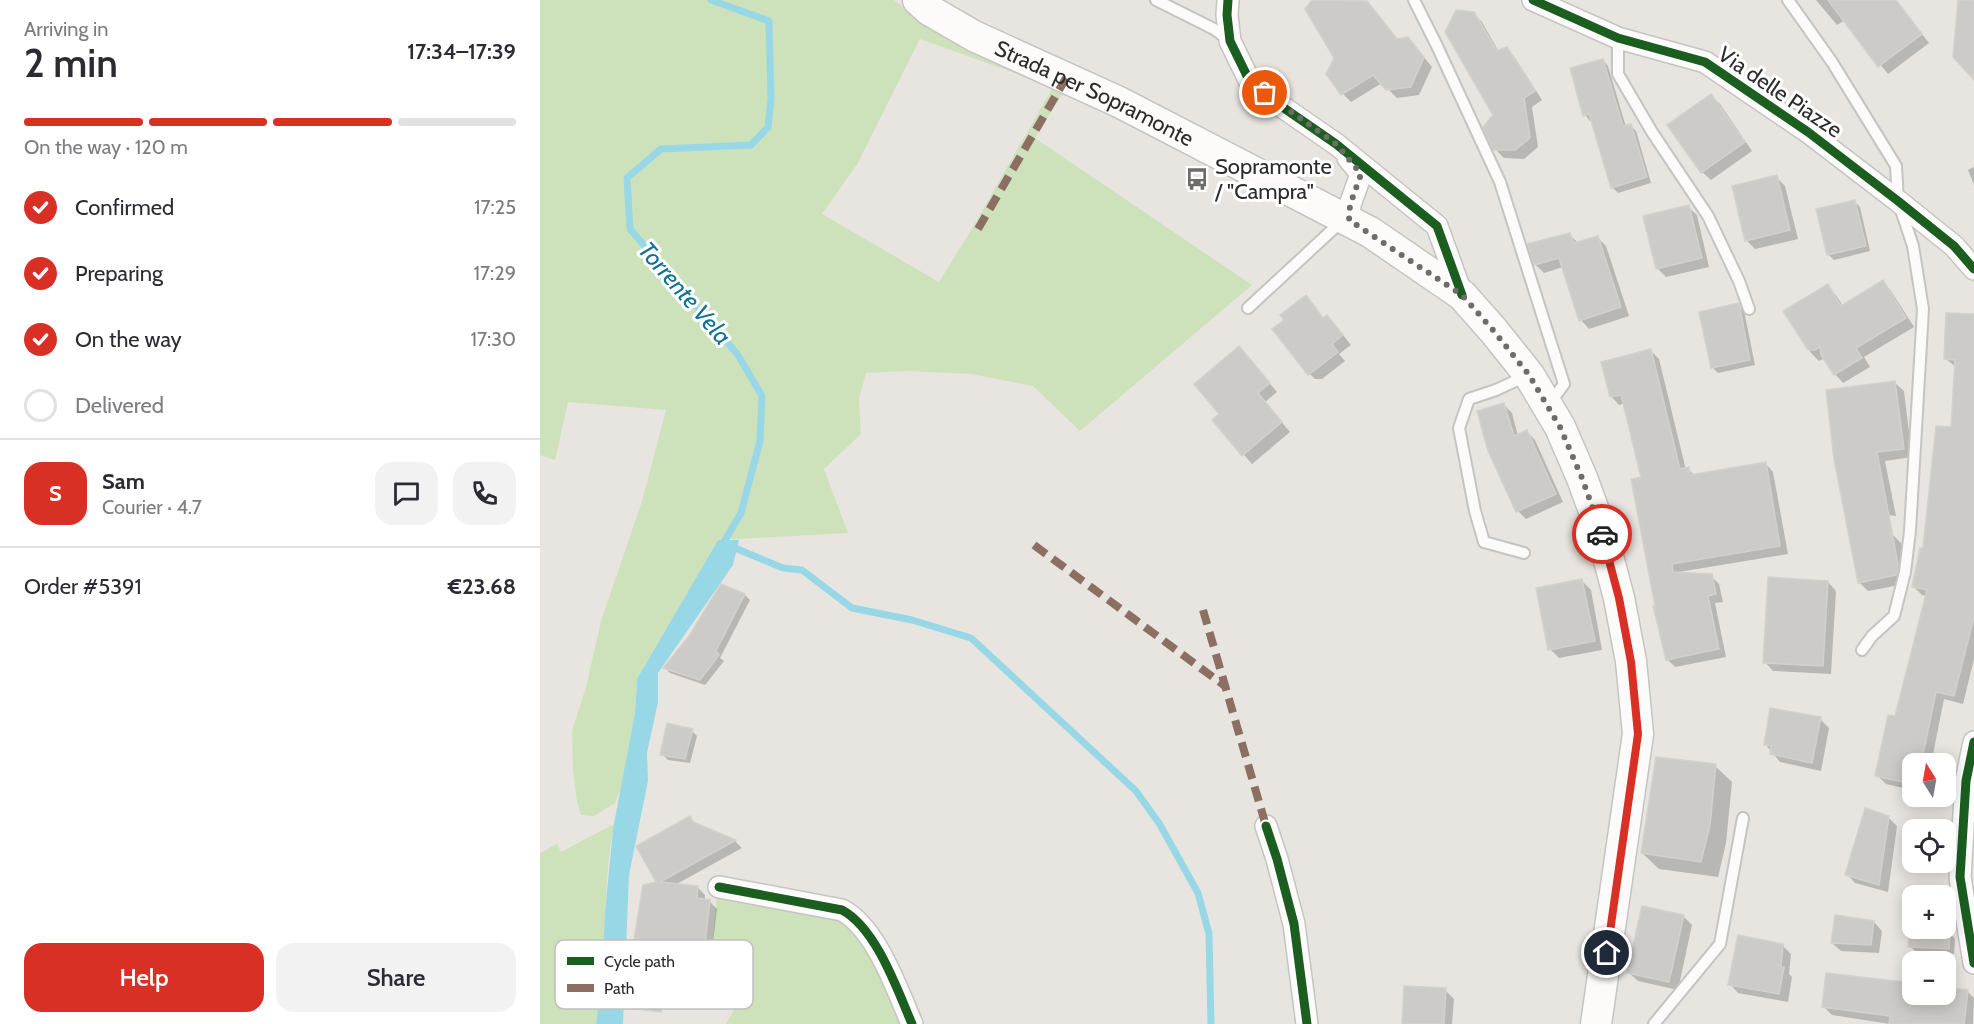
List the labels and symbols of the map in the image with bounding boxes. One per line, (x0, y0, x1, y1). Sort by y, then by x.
street label: Strada per Sopramonte (991, 34, 1198, 152)
street label: Via delle Piazze (1713, 41, 1847, 143)
pin (1239, 67, 1290, 118)
place label: Sopramonte / "Campra" (1214, 153, 1332, 205)
bus stop icon: Sopramonte / "Campra" (1184, 166, 1210, 192)
water label: Torrente Vela (632, 236, 738, 350)
courier (1572, 504, 1632, 564)
north arrow (1902, 753, 1956, 807)
pin (1581, 927, 1632, 978)
legend (555, 940, 753, 1009)
text: Cycle path (604, 952, 675, 971)
text: Path (604, 979, 635, 998)

